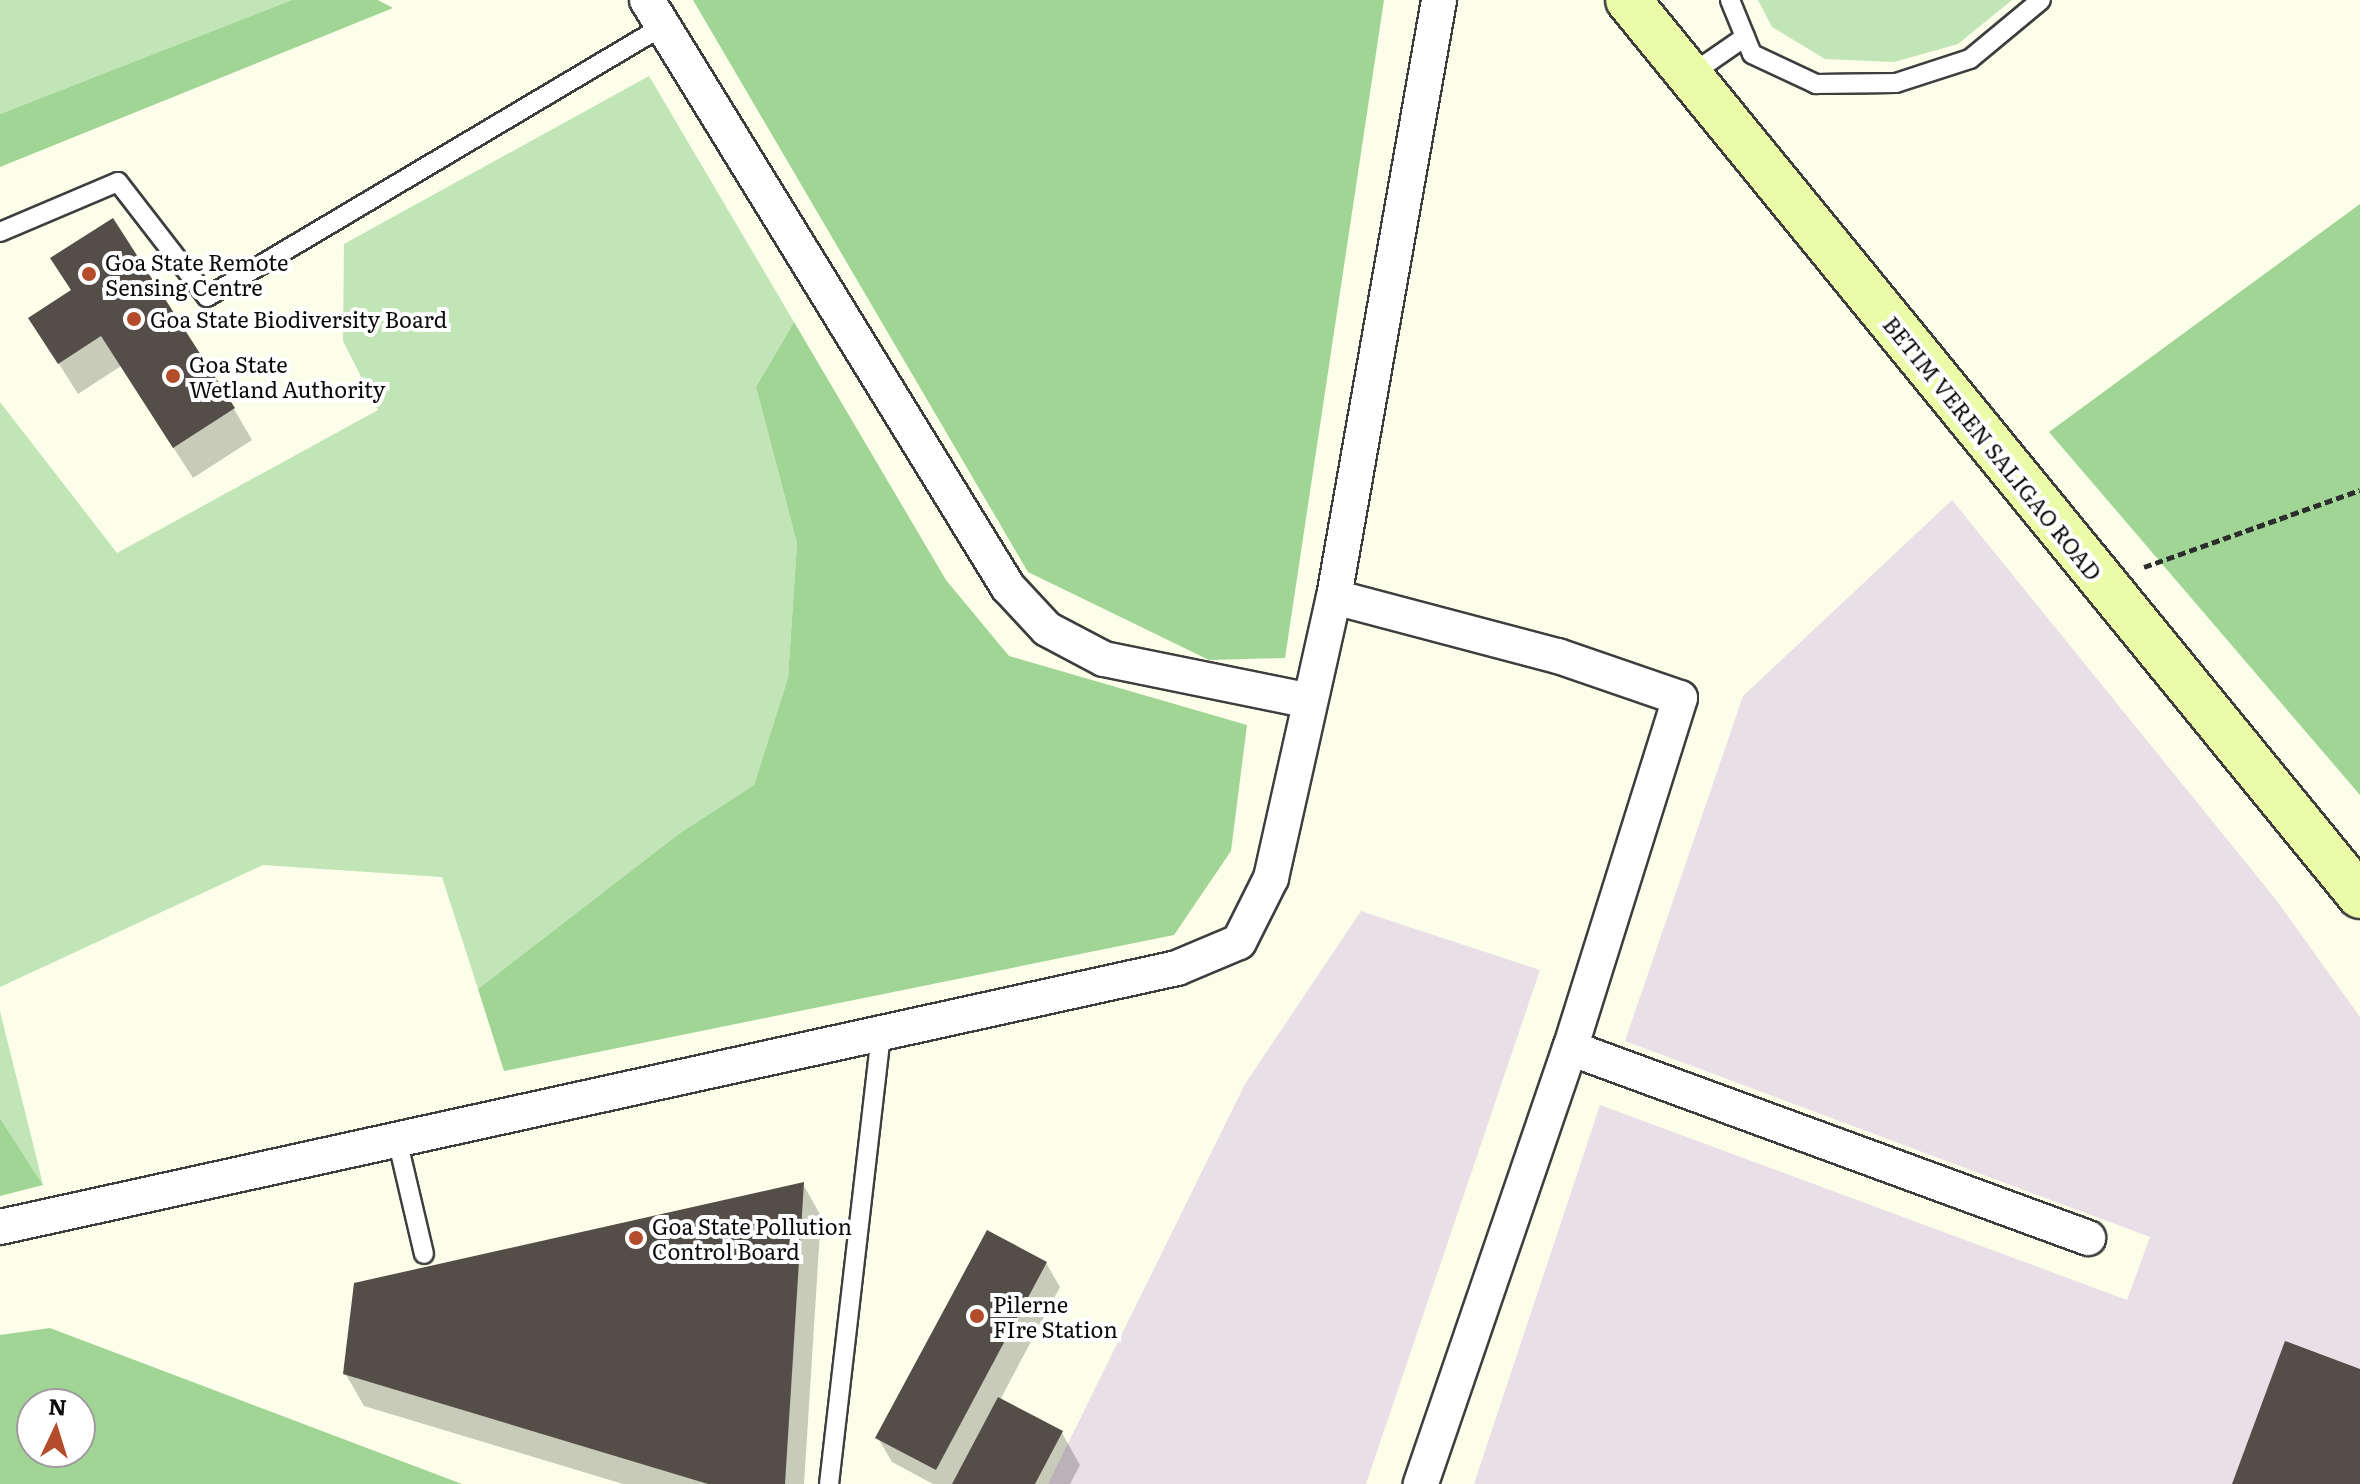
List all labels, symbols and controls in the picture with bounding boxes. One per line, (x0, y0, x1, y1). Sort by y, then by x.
place label: Goa State Remote Sensing Centre (105, 248, 289, 300)
marker: Goa State Remote Sensing Centre (80, 265, 98, 283)
place label: Goa State Biodiversity Board (150, 306, 447, 332)
marker: Goa State Biodiversity Board (125, 310, 143, 328)
street label: BETIM VEREN SALIGAO ROAD (1878, 311, 2108, 585)
place label: Goa State Wetland Authority (189, 350, 385, 402)
marker: Goa State Wetland Authority (164, 367, 182, 385)
place label: Goa State Pollution Control Board (652, 1212, 852, 1264)
marker: Goa State Pollution Control Board (627, 1229, 645, 1247)
place label: Pilerne FIre Station (993, 1290, 1118, 1342)
marker: Pilerne FIre Station (968, 1307, 986, 1325)
north arrow (16, 1388, 96, 1468)
text: N (47, 1388, 68, 1423)

